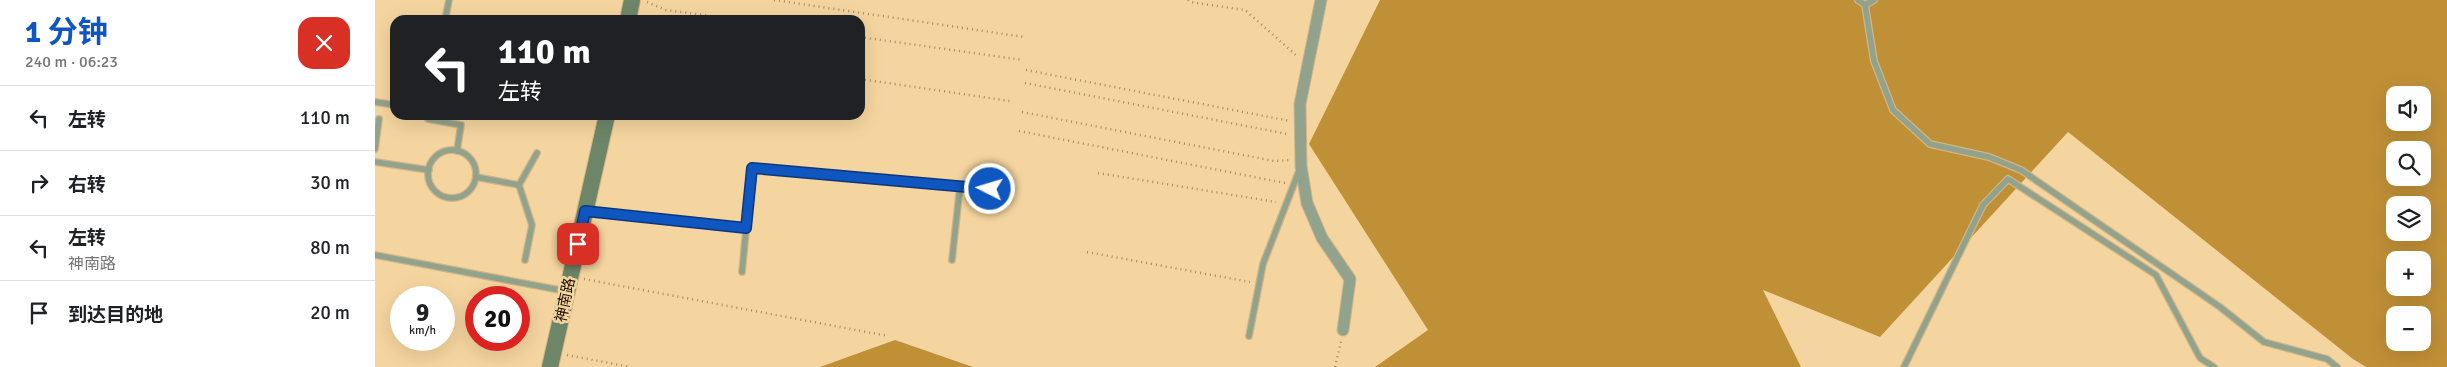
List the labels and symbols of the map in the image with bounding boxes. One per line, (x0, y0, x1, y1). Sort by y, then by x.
position arrow (963, 162, 1015, 214)
pin (557, 223, 599, 265)
street label: 神南路 (552, 276, 578, 324)
speed limit sign: 20 (465, 286, 530, 351)

